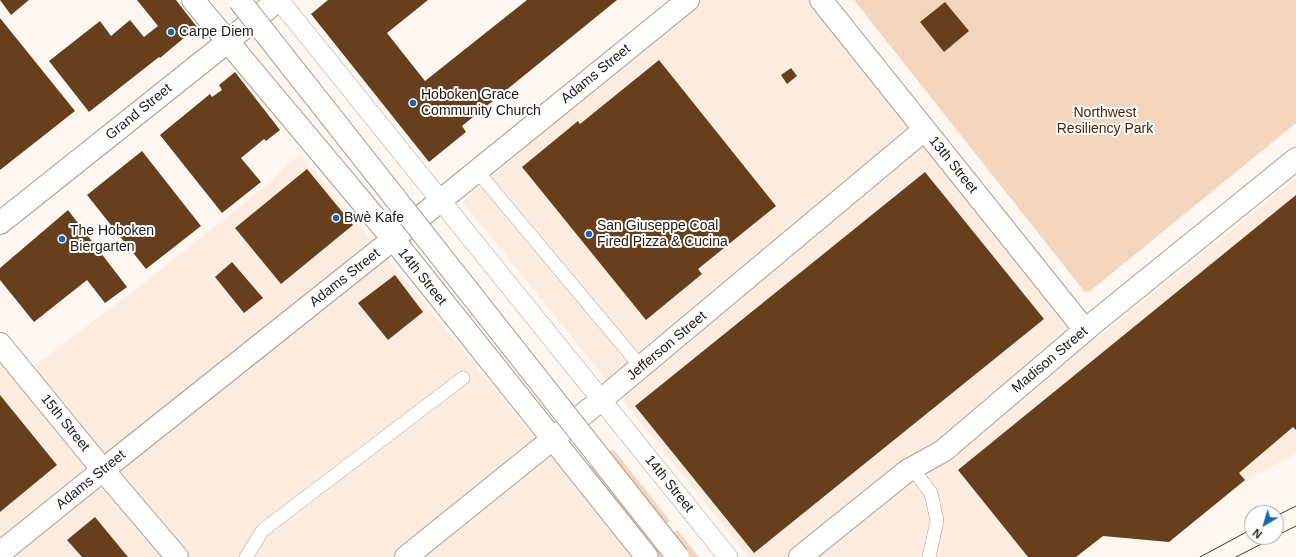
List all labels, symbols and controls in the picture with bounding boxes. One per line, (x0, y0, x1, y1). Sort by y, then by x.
place label: Carpe Diem (179, 24, 254, 40)
marker: Carpe Diem (166, 27, 176, 37)
street label: Adams Street (558, 41, 634, 107)
street label: Grand Street (103, 80, 175, 144)
place label: Hoboken Grace Community Church (421, 87, 541, 120)
marker: Hoboken Grace Community Church (408, 98, 418, 108)
park label: Northwest Resiliency Park (1057, 105, 1153, 138)
street label: 13th Street (925, 133, 981, 197)
place label: Bwè Kafe (344, 210, 404, 226)
marker: Bwè Kafe (331, 213, 341, 223)
place label: San Giuseppe Coal Fired Pizza & Cucina (597, 218, 728, 250)
place label: The Hoboken Biergarten (70, 223, 154, 256)
marker: San Giuseppe Coal Fired Pizza & Cucina (584, 229, 594, 239)
marker: The Hoboken Biergarten (57, 234, 67, 244)
street label: Adams Street (306, 245, 384, 311)
street label: 14th Street (394, 245, 450, 309)
street label: Jefferson Street (624, 308, 710, 384)
street label: Madison Street (1009, 323, 1091, 397)
street label: 15th Street (37, 391, 93, 455)
street label: Adams Street (53, 447, 129, 513)
street label: 14th Street (641, 452, 697, 516)
north arrow (1244, 505, 1284, 545)
text: N (1250, 526, 1264, 541)

